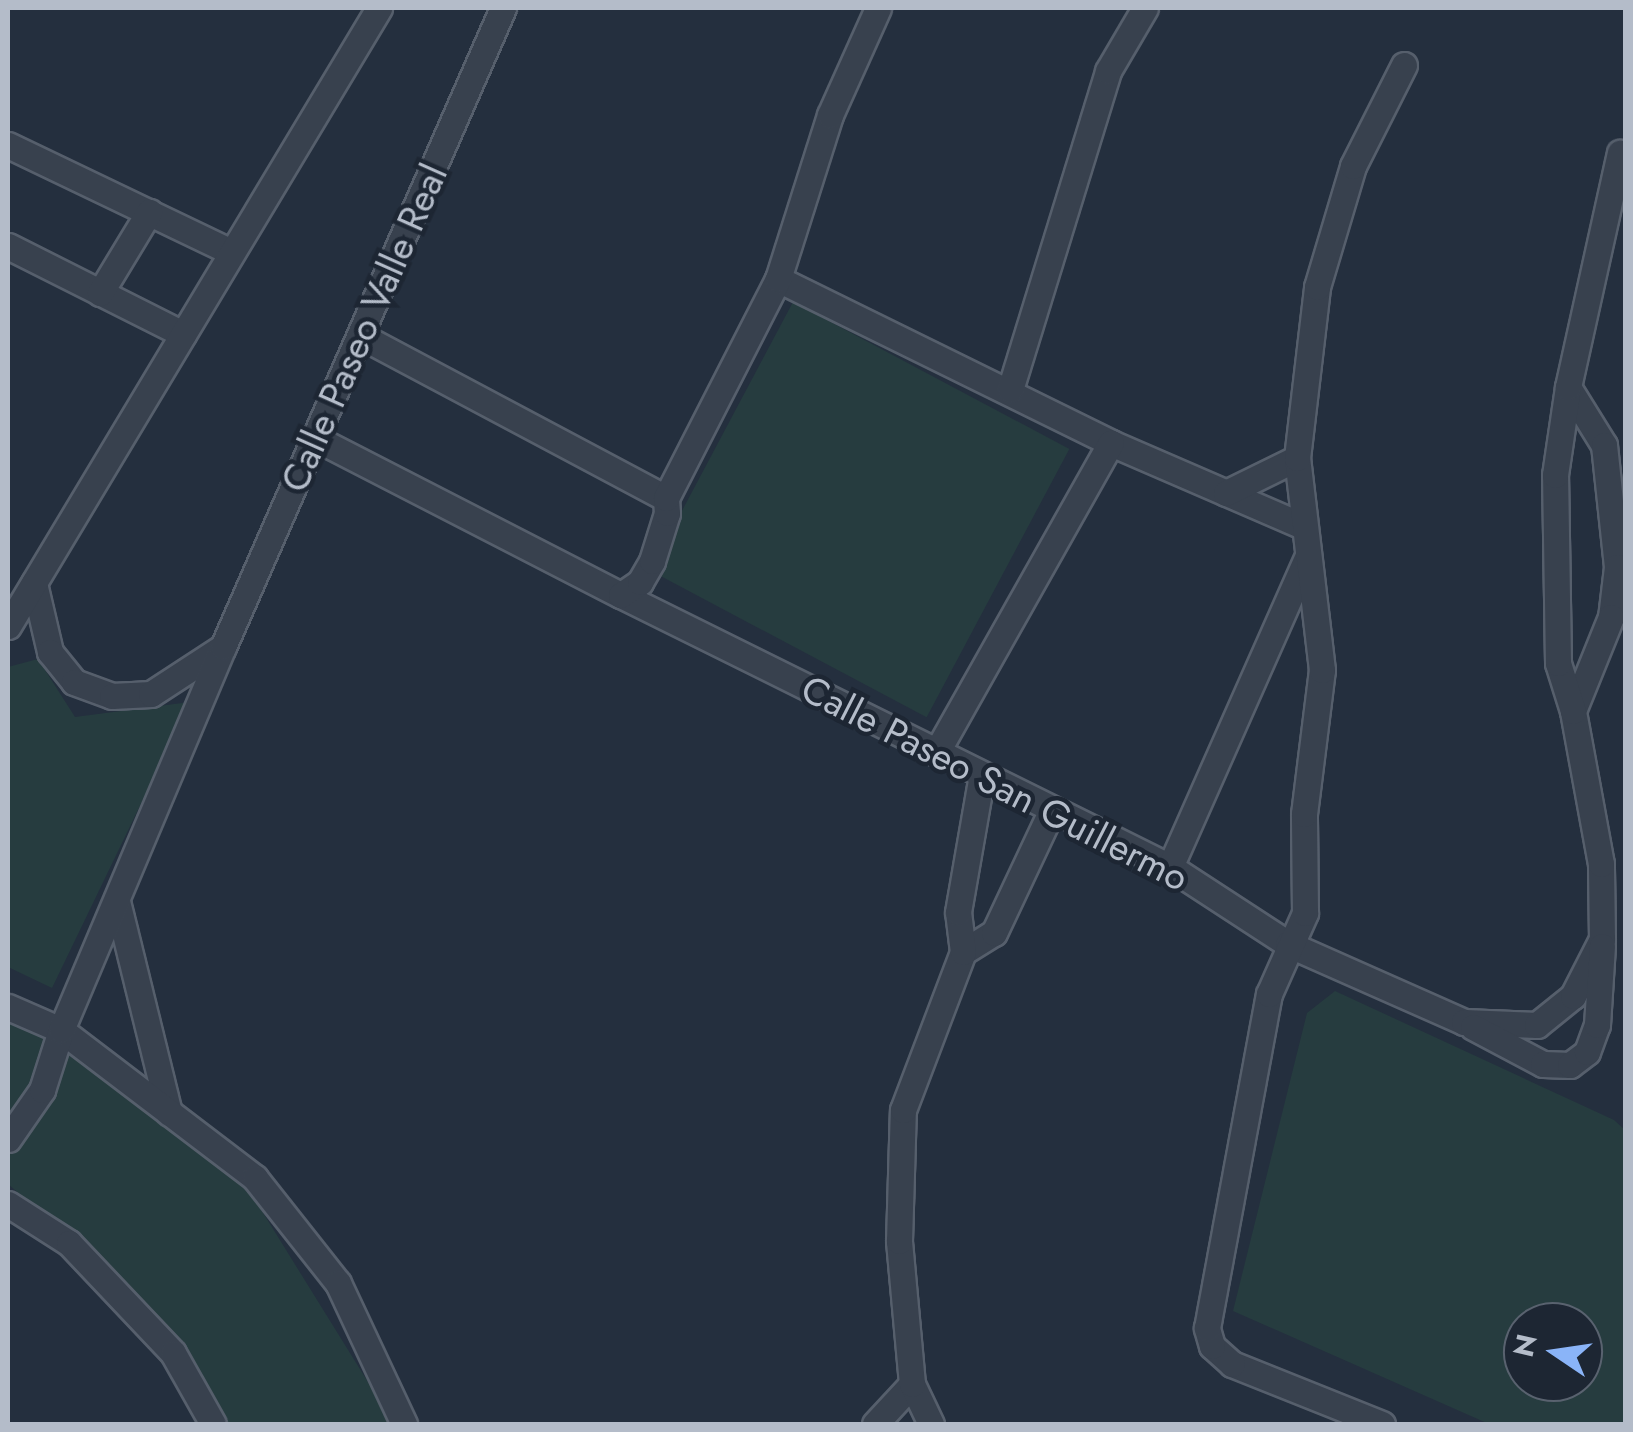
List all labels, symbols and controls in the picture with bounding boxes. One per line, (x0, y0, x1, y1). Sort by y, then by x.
street label: Calle Paseo Valle Real (271, 157, 457, 499)
street label: Calle Paseo San Guillermo (794, 666, 1196, 900)
north arrow (1503, 1302, 1603, 1402)
text: N (1503, 1330, 1548, 1361)

